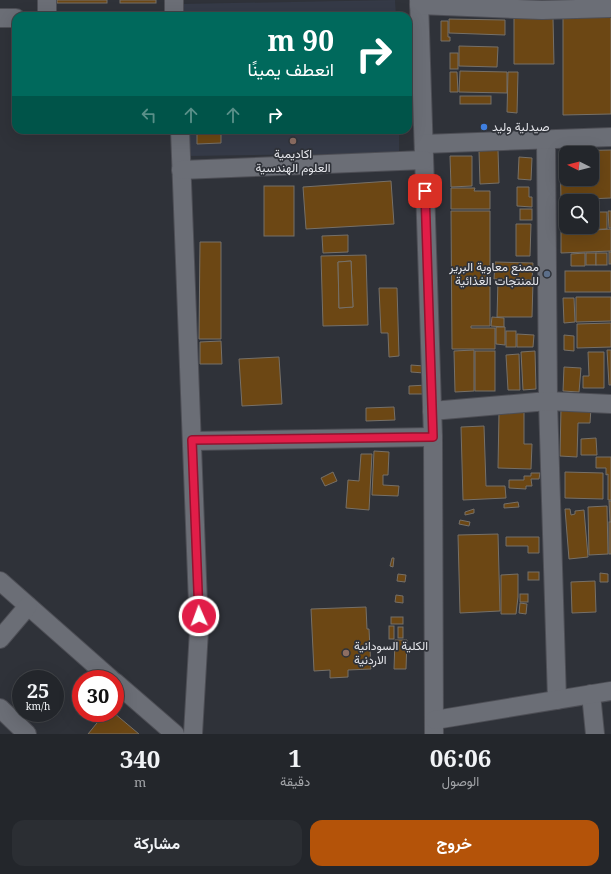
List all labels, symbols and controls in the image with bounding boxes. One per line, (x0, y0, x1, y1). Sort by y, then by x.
text: 90 m (267, 21, 334, 59)
icon: right (348, 28, 400, 80)
text: انعطف يمينًا (248, 57, 334, 81)
icon: left (138, 104, 160, 126)
icon: ahead (180, 104, 202, 126)
icon: ahead (222, 104, 244, 126)
icon: right (264, 104, 286, 126)
place label: صيدلية وليد (492, 118, 549, 135)
marker: صيدلية وليد (479, 122, 489, 132)
marker: اكاديمية العلوم الهندسية (288, 136, 298, 146)
place label: اكاديمية العلوم الهندسية (255, 145, 331, 176)
north arrow (559, 146, 599, 186)
map controls (559, 146, 599, 234)
pin (408, 174, 442, 208)
icon: arrive (414, 180, 436, 202)
button: search (559, 194, 599, 234)
place label: مصنع معاوية البرير للمنتجات الغذائية (448, 258, 539, 289)
marker: مصنع معاوية البرير للمنتجات الغذائية (542, 269, 552, 279)
position arrow (178, 595, 220, 637)
place label: الكلية السودانية الاردنية (354, 637, 428, 668)
marker: الكلية السودانية الاردنية (341, 648, 351, 658)
speed limit sign: 30 (72, 670, 124, 722)
text: 25 (27, 677, 49, 704)
text: km/h (26, 699, 50, 713)
text: 1 (288, 741, 302, 774)
text: 06:06 (430, 741, 491, 774)
text: 340 (120, 742, 160, 775)
text: دقيقة (280, 772, 310, 790)
text: الوصول (442, 772, 479, 790)
text: m (134, 773, 146, 791)
button: مشاركة (12, 820, 302, 866)
button: خروج (310, 820, 599, 866)

